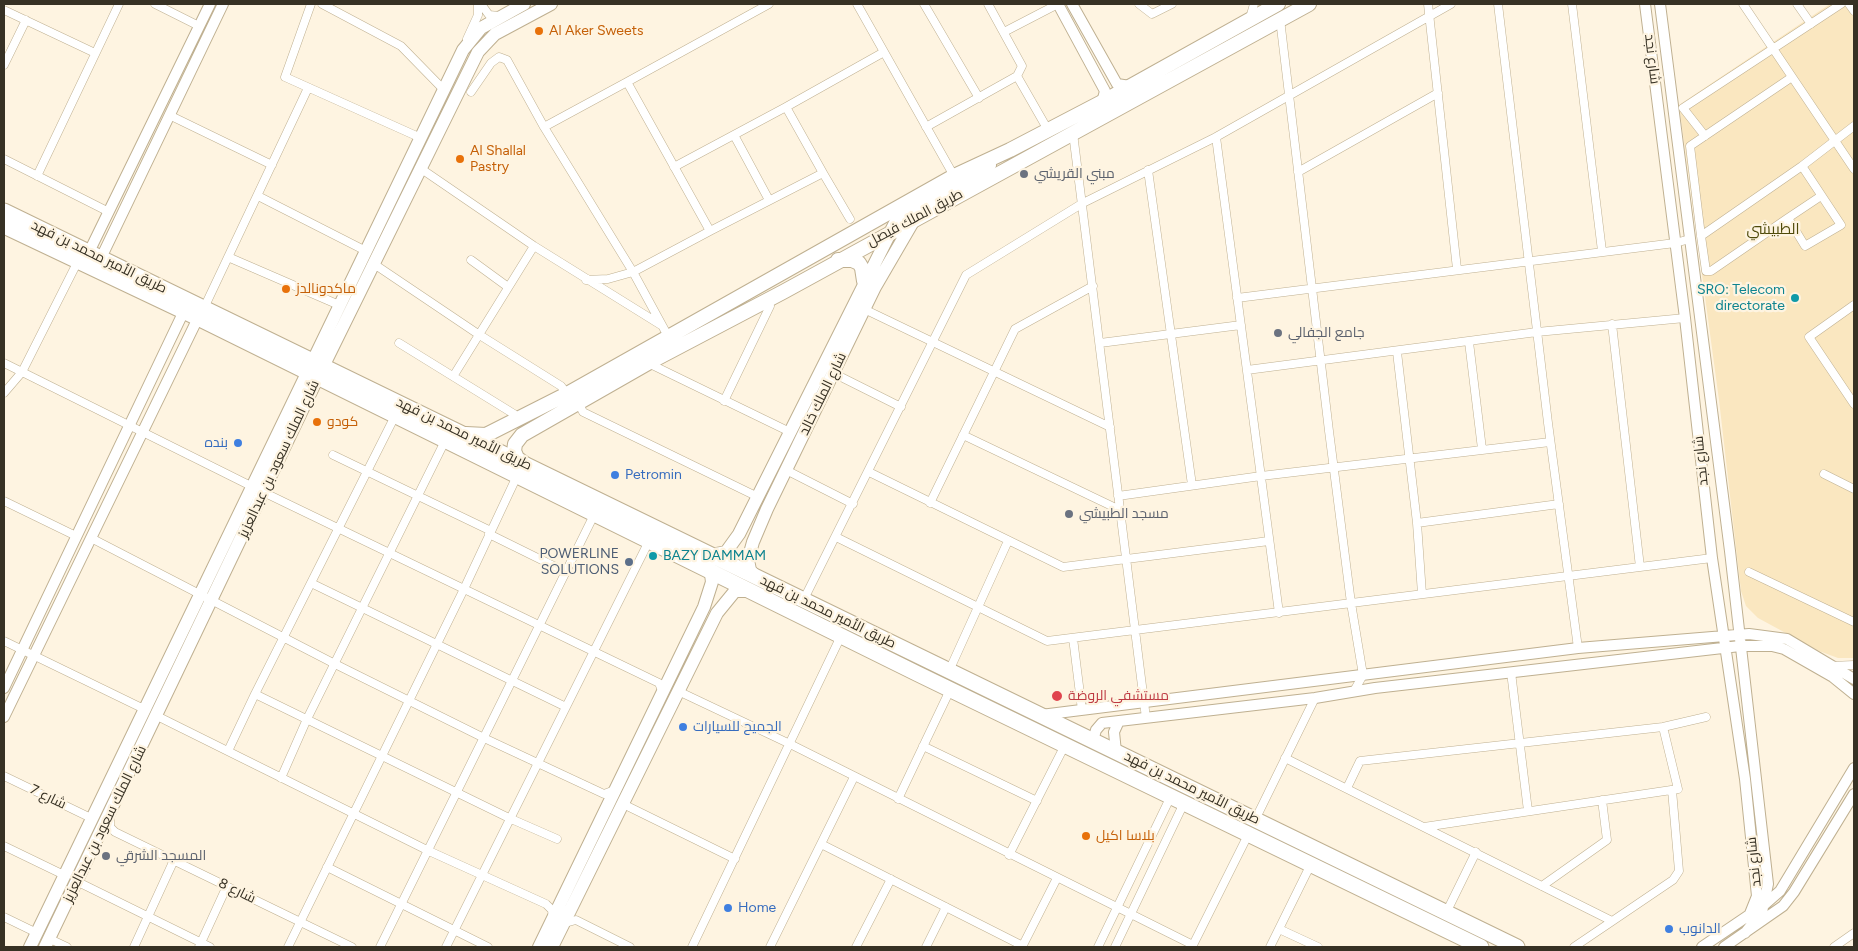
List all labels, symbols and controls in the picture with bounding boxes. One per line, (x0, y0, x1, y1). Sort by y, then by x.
place label: Al Aker Sweets (549, 23, 643, 39)
marker: Al Aker Sweets (533, 25, 545, 37)
street label: شارع نجد (1641, 33, 1663, 85)
place label: Al Shallal Pastry (470, 143, 526, 176)
marker: Al Shallal Pastry (454, 153, 466, 165)
place label: مبني القريشي (1034, 166, 1115, 182)
marker: مبني القريشي (1018, 168, 1030, 180)
street label: طريق الملك فيصل (864, 186, 966, 250)
street label: طريق الأمير محمد بن فهد (28, 217, 170, 297)
district label: الطبيشي (1747, 221, 1799, 239)
place label: ماكدونالدز (296, 281, 356, 297)
place label: SRO: Telecom directorate (1697, 282, 1785, 314)
marker: ماكدونالدز (280, 283, 292, 295)
marker: SRO: Telecom directorate (1789, 292, 1801, 304)
place label: جامع الجفالي (1288, 325, 1365, 341)
marker: جامع الجفالي (1272, 327, 1284, 339)
street label: شارع الملك خالد (796, 350, 850, 438)
street label: شارع الملك سعود بن عبدالعزيز (235, 377, 323, 541)
street label: طريق الأمير محمد بن فهد (393, 394, 535, 474)
place label: كودو (327, 414, 358, 430)
marker: كودو (311, 416, 323, 428)
place label: بنده (204, 435, 228, 451)
street label: شارع نجد (1690, 435, 1712, 487)
marker: بنده (232, 437, 244, 449)
place label: Petromin (625, 467, 682, 483)
marker: Petromin (609, 469, 621, 481)
place label: مسجد الطبيشي (1079, 506, 1169, 522)
marker: مسجد الطبيشي (1063, 508, 1075, 520)
place label: POWERLINE SOLUTIONS (539, 546, 619, 578)
place label: BAZY DAMMAM (663, 548, 766, 564)
marker: BAZY DAMMAM (647, 550, 659, 562)
marker: POWERLINE SOLUTIONS (623, 556, 635, 568)
street label: طريق الأمير محمد بن فهد (757, 572, 899, 652)
place label: مستشفي الروضة (1068, 688, 1169, 704)
marker: مستشفي الروضة (1050, 689, 1064, 703)
place label: الجميح للسيارات (693, 719, 782, 735)
marker: الجميح للسيارات (677, 721, 689, 733)
street label: شارع الملك سعود بن عبدالعزيز (60, 743, 150, 905)
street label: طريق الأمير محمد بن فهد (1121, 748, 1263, 828)
street label: شارع 7 (27, 781, 69, 813)
place label: بلاسا اكيل (1096, 828, 1155, 844)
marker: بلاسا اكيل (1080, 830, 1092, 842)
street label: شارع نجد (1743, 836, 1765, 888)
place label: المسجد الشرقي (116, 848, 206, 864)
marker: المسجد الشرقي (100, 850, 112, 862)
street label: شارع 8 (216, 875, 258, 907)
place label: Home (738, 900, 776, 916)
marker: Home (722, 902, 734, 914)
place label: الدانوب (1679, 921, 1721, 937)
marker: الدانوب (1663, 923, 1675, 935)

